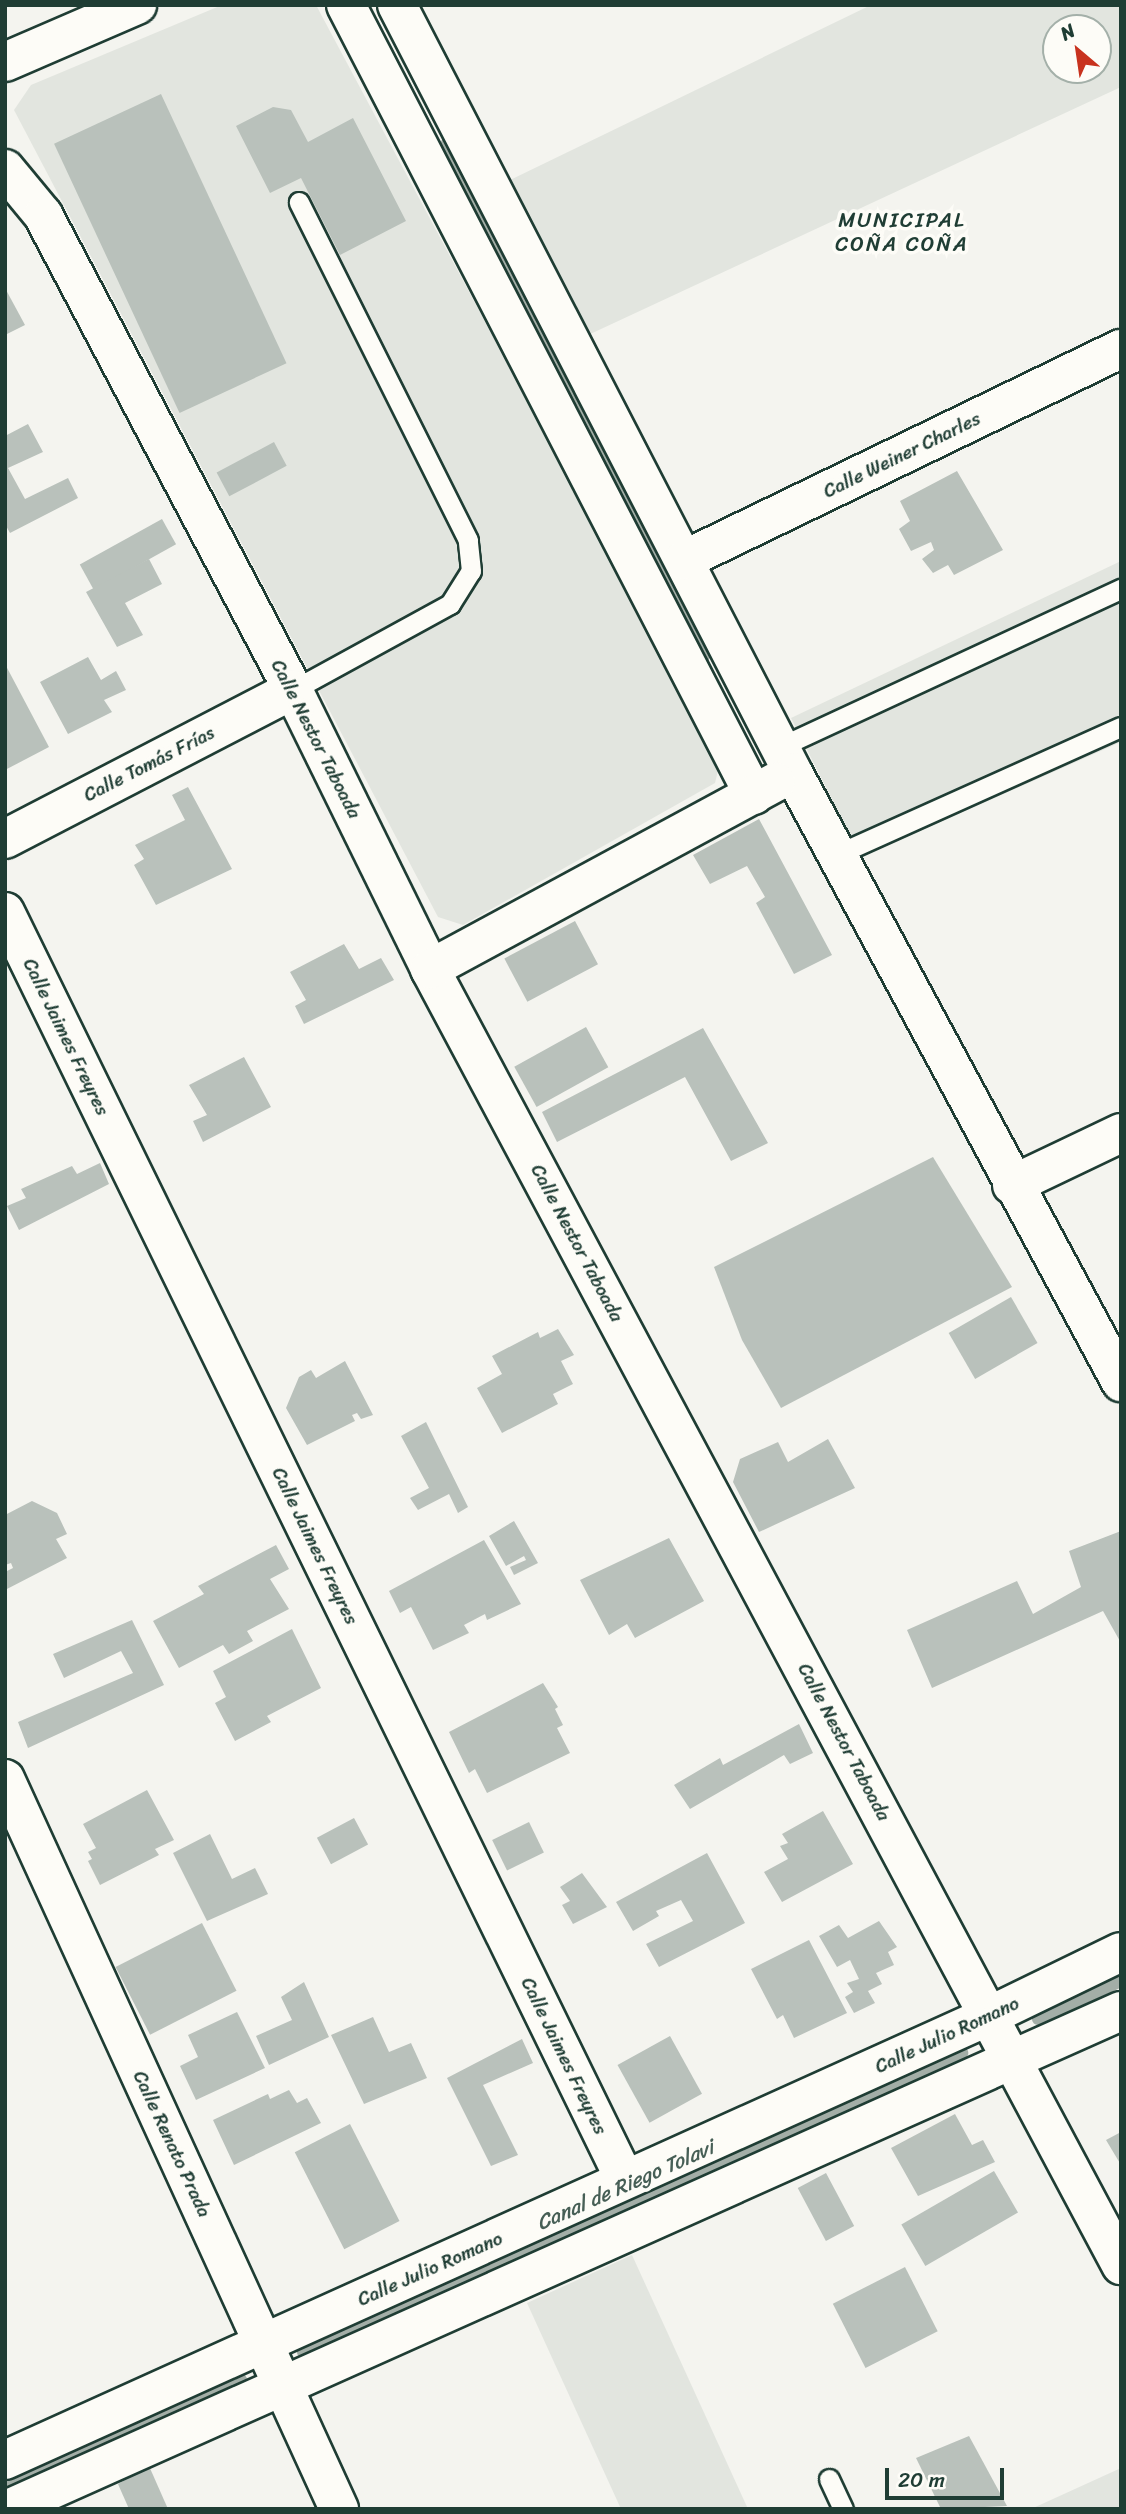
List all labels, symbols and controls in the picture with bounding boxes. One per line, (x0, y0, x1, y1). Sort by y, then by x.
north arrow (1042, 14, 1112, 84)
text: N (1054, 14, 1081, 50)
district label: MUNICIPAL COÑA COÑA (836, 207, 968, 257)
street label: Calle Weiner Charles (820, 407, 984, 503)
street label: Calle Nestor Taboada (266, 655, 366, 823)
street label: Calle Tomás Frías (79, 721, 219, 807)
street label: Calle Jaimes Freyres (18, 955, 114, 1119)
street label: Calle Nestor Taboada (525, 1160, 629, 1326)
street label: Calle Jaimes Freyres (267, 1464, 363, 1628)
street label: Calle Nestor Taboada (792, 1659, 896, 1825)
street label: Calle Jaimes Freyres (516, 1974, 612, 2138)
street label: Calle Julio Romano (871, 1992, 1023, 2078)
street label: Calle Renato Prada (128, 2067, 216, 2221)
water label: Canal de Riego Tolavi (532, 2134, 718, 2236)
street label: Calle Julio Romano (354, 2227, 506, 2311)
scale bar (888, 2454, 1007, 2498)
text: 20 m (898, 2461, 945, 2499)

